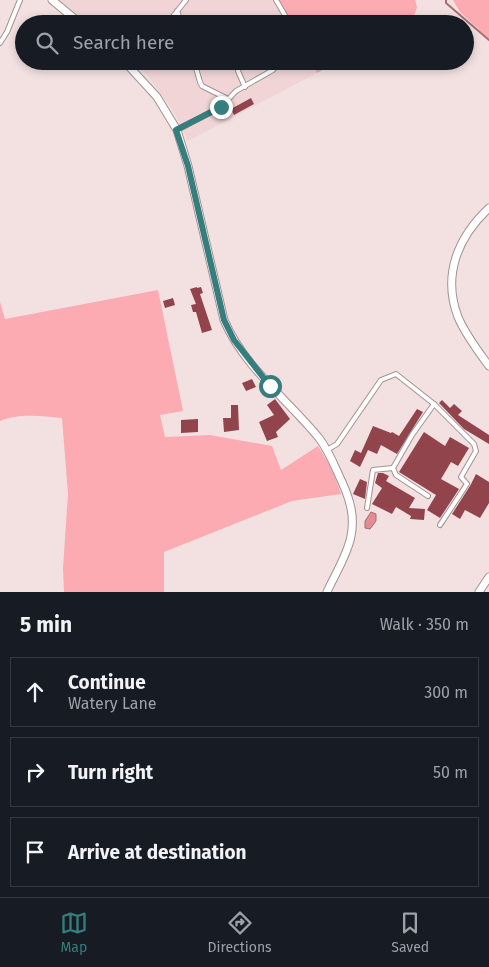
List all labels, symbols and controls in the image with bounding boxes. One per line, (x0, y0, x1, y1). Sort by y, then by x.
search box (15, 15, 474, 70)
icon: search (33, 29, 61, 57)
text: Search here (73, 31, 174, 54)
route end (210, 96, 233, 119)
route start (259, 375, 282, 398)
text: 5 min (20, 612, 72, 638)
text: Walk · 350 m (380, 615, 469, 634)
text: Continue (68, 671, 146, 694)
icon: ahead (21, 678, 49, 706)
text: 300 m (424, 683, 468, 702)
text: Watery Lane (68, 694, 157, 713)
icon: right (21, 758, 49, 786)
text: Turn right (68, 761, 153, 784)
text: 50 m (433, 763, 468, 782)
icon: arrive (21, 838, 49, 866)
text: Arrive at destination (68, 841, 247, 864)
tab: Map (60, 909, 88, 956)
tab: Directions (207, 909, 272, 956)
tab: Saved (391, 909, 429, 956)

